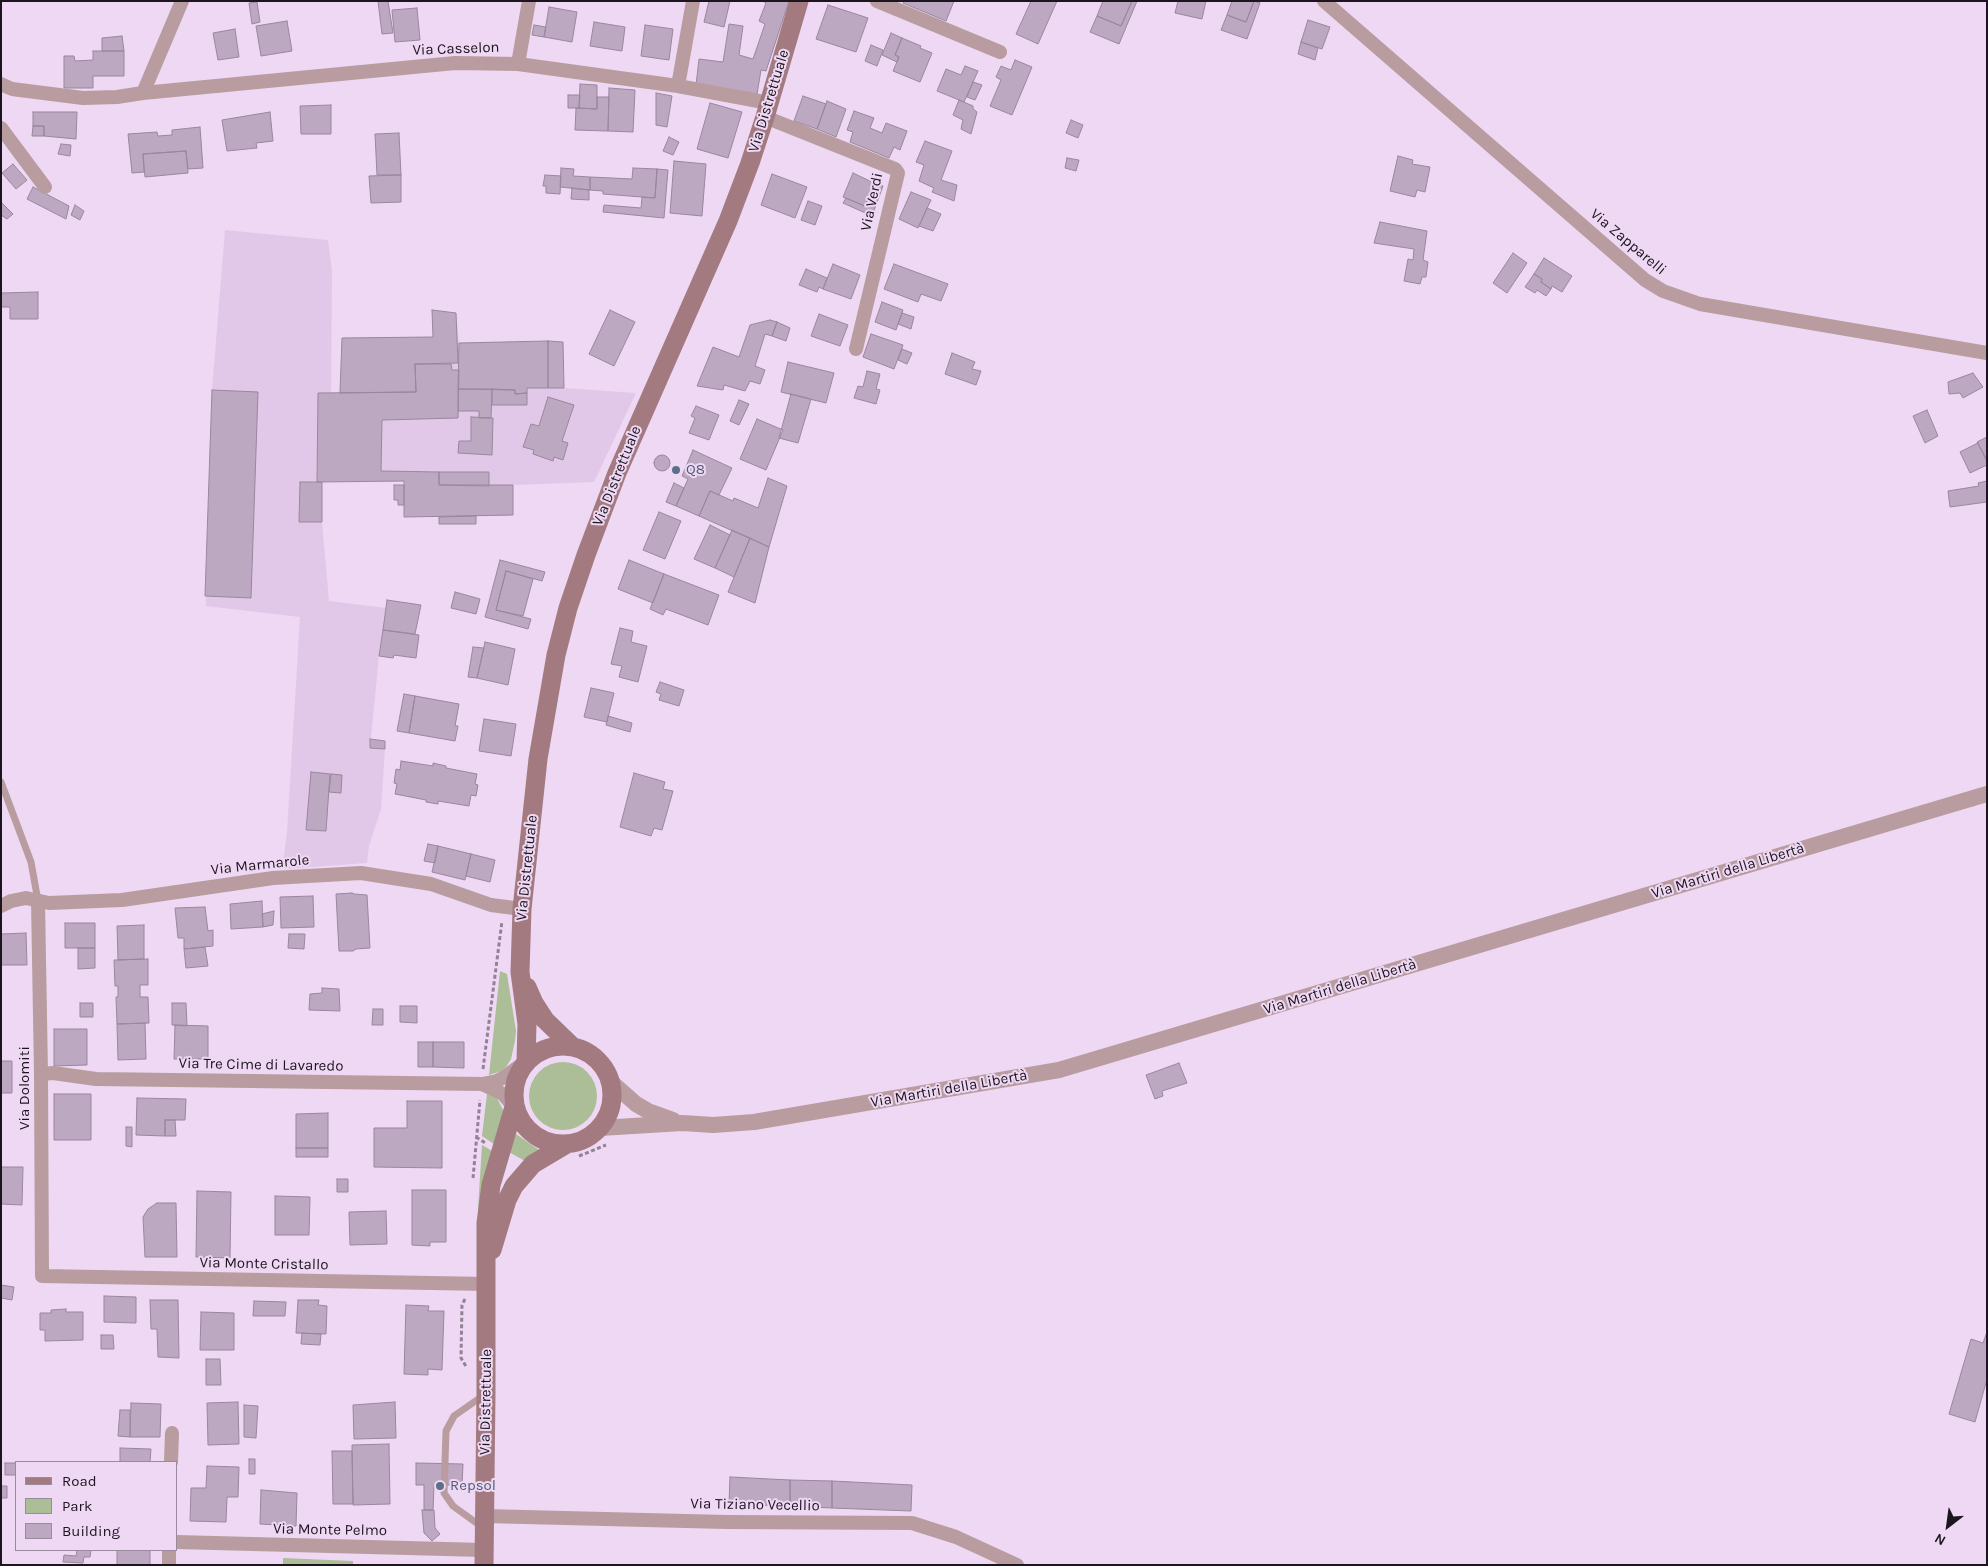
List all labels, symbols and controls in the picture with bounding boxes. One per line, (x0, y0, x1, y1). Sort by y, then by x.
street label: Via Casselon (412, 38, 500, 60)
street label: Via Distrettuale (745, 48, 793, 154)
street label: Via Verdi (857, 171, 887, 233)
street label: Via Zapparelli (1586, 205, 1670, 279)
street label: Via Distrettuale (589, 423, 645, 529)
place label: Q8 (686, 461, 705, 479)
marker: Q8 (670, 464, 682, 476)
street label: Via Distrettuale (512, 814, 542, 922)
street label: Via Martiri della Libertà (1649, 839, 1807, 903)
street label: Via Marmarole (210, 851, 310, 879)
street label: Via Martiri della Libertà (1261, 955, 1419, 1019)
street label: Via Dolomiti (16, 1046, 34, 1130)
street label: Via Tre Cime di Lavaredo (178, 1055, 344, 1075)
street label: Via Martiri della Libertà (869, 1066, 1029, 1112)
street label: Via Monte Cristallo (199, 1254, 329, 1274)
street label: Via Distrettuale (476, 1349, 496, 1455)
legend (15, 1461, 178, 1551)
text: Road (62, 1472, 97, 1490)
place label: Repsol (450, 1477, 496, 1495)
marker: Repsol (434, 1480, 446, 1492)
street label: Via Tiziano Vecellio (690, 1495, 820, 1515)
text: Park (62, 1497, 92, 1515)
north arrow (1923, 1501, 1973, 1551)
street label: Via Monte Pelmo (273, 1520, 387, 1540)
text: Building (62, 1522, 120, 1540)
text: N (1932, 1530, 1949, 1549)

